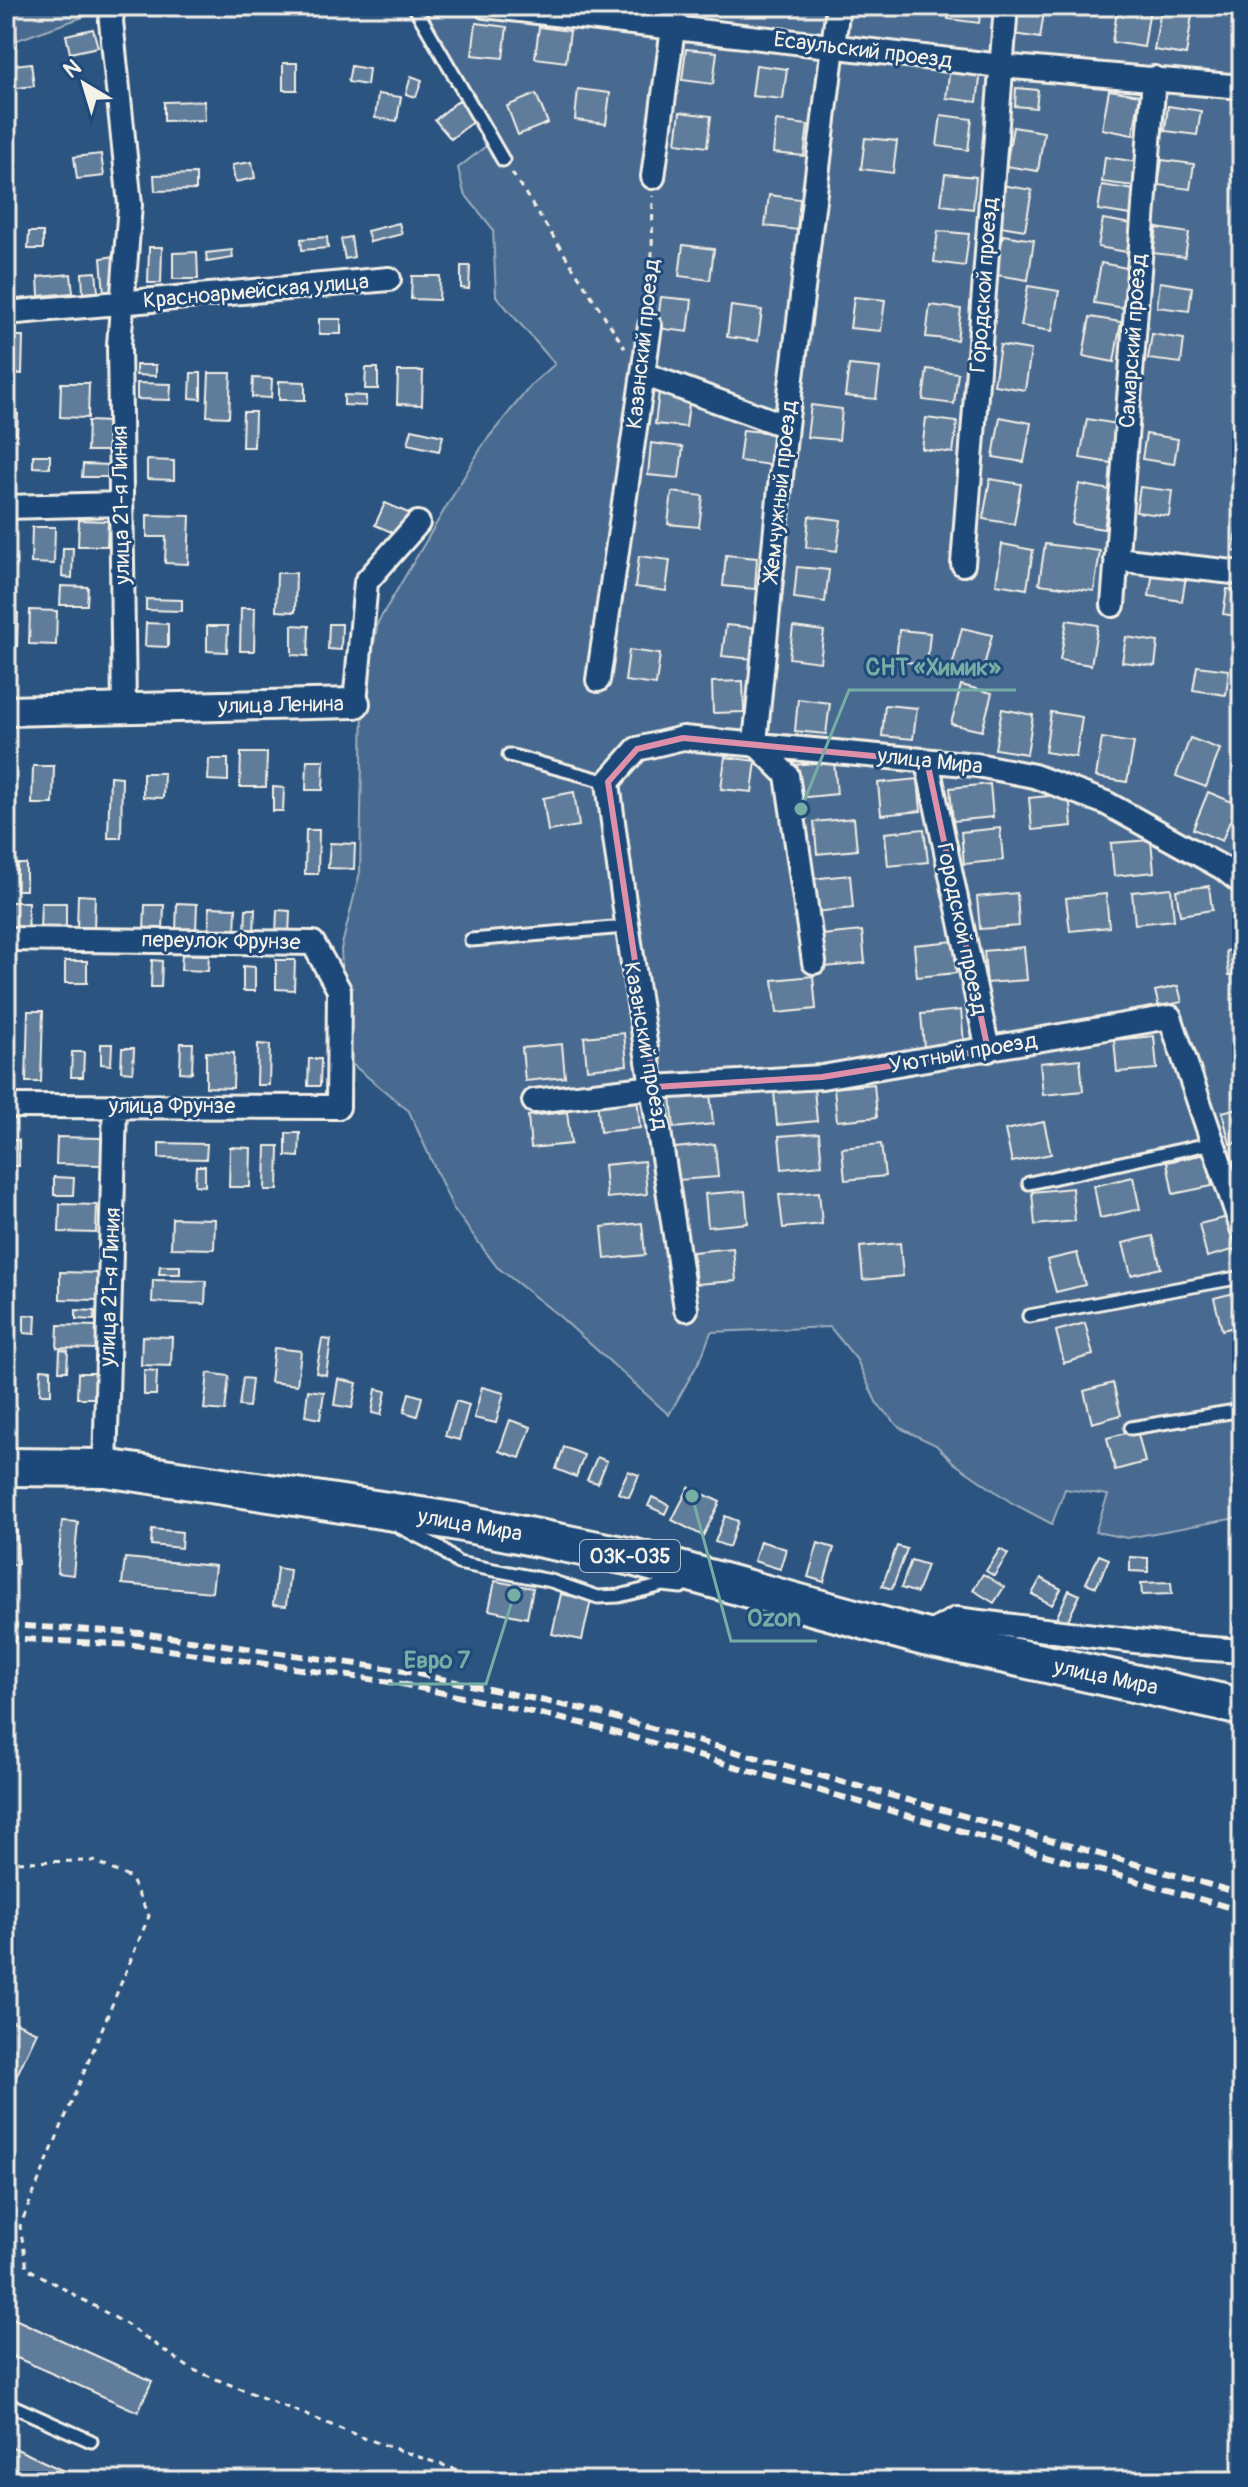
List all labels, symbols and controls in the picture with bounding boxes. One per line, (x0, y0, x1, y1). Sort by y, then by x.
street label: Есаульский проезд (772, 25, 954, 75)
north arrow (44, 44, 124, 124)
text: N (58, 53, 87, 85)
street label: Городской проезд (964, 196, 1004, 374)
street label: Самарский проезд (1113, 253, 1153, 429)
street label: Казанский проезд (620, 258, 666, 430)
street label: Красноармейская улица (142, 267, 370, 315)
street label: Жемчужный проезд (756, 399, 803, 586)
street label: улица 21-я Линия (106, 425, 136, 586)
callout: СНТ «Химик» (849, 642, 1016, 690)
text: СНТ «Химик» (865, 653, 1001, 682)
street label: улица Ленина (217, 690, 344, 720)
street label: улица Мира (875, 741, 984, 780)
street label: Городской проезд (930, 840, 994, 1018)
street label: переулок Фрунзе (141, 926, 301, 956)
street label: Казанский проезд (617, 960, 675, 1132)
street label: Уютный проезд (887, 1026, 1039, 1080)
street label: улица Фрунзе (108, 1092, 235, 1120)
street label: улица 21-я Линия (93, 1207, 127, 1368)
street label: улица Мира (414, 1502, 525, 1548)
road number: 03К-035 (580, 1540, 680, 1572)
callout: Ozon (731, 1593, 817, 1641)
text: Ozon (747, 1604, 801, 1633)
callout: Евро 7 (388, 1636, 486, 1684)
text: Евро 7 (404, 1646, 471, 1675)
street label: улица Мира (1050, 1652, 1161, 1702)

